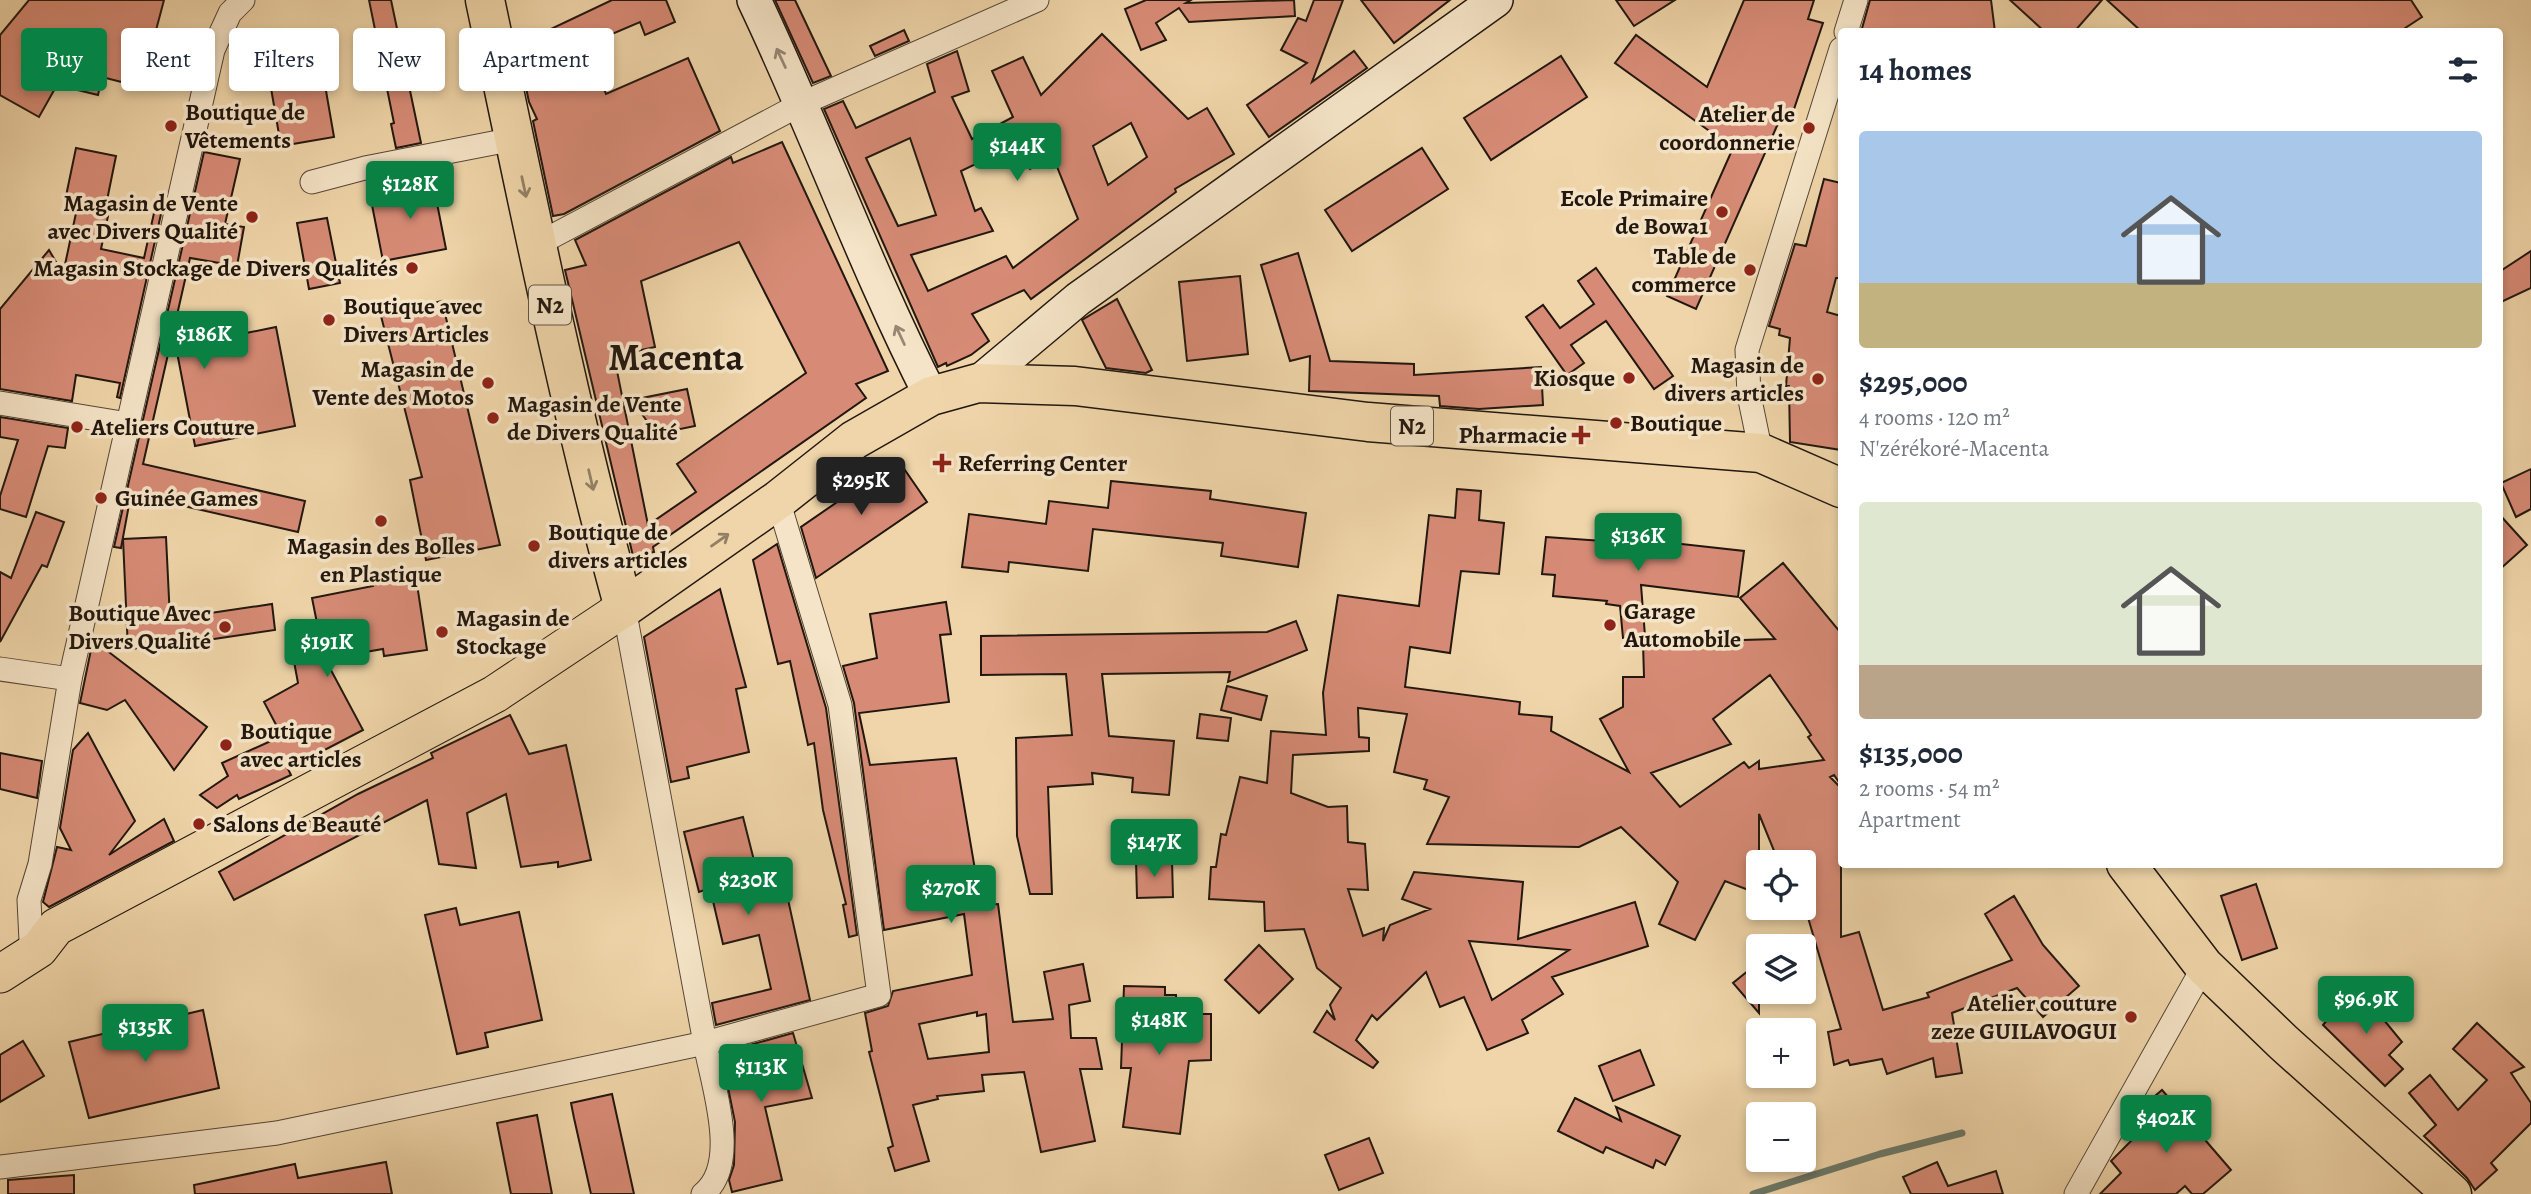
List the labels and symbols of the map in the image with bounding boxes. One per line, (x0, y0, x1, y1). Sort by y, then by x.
one-way arrow (774, 48, 788, 69)
place label: Boutique de Vêtements (184, 96, 305, 156)
place label: Atelier de coordonnerie (1659, 98, 1795, 158)
marker: Boutique de Vêtements (163, 118, 179, 134)
marker: Atelier de coordonnerie (1801, 120, 1817, 136)
pin: $144K (968, 124, 1066, 183)
pin: $128K (361, 162, 459, 221)
one-way arrow (518, 175, 532, 198)
place label: Ecole Primaire de Bowa1 (1560, 182, 1708, 242)
place label: Magasin de Vente avec Divers Qualité (48, 187, 238, 247)
marker: Ecole Primaire de Bowa1 (1714, 204, 1730, 220)
marker: Magasin de Vente avec Divers Qualité (244, 209, 260, 225)
place label: Table de commerce (1632, 240, 1736, 300)
place label: Magasin Stockage de Divers Qualités (33, 252, 398, 284)
marker: Magasin Stockage de Divers Qualités (404, 260, 420, 276)
marker: Table de commerce (1742, 262, 1758, 278)
road number: N2 (529, 286, 571, 324)
place label: Boutique avec Divers Articles (343, 290, 489, 350)
pin: $186K (155, 312, 253, 371)
marker: Boutique avec Divers Articles (321, 312, 337, 328)
one-way arrow (893, 324, 906, 346)
district label: Macenta (608, 331, 744, 383)
place label: Magasin de divers articles (1664, 349, 1804, 409)
place label: Magasin de Vente des Motos (312, 353, 474, 413)
place label: Kiosque (1534, 362, 1615, 394)
marker: Kiosque (1621, 370, 1637, 386)
marker: Magasin de divers articles (1810, 371, 1826, 387)
marker: Magasin de Vente des Motos (480, 375, 496, 391)
place label: Magasin de Vente de Divers Qualité (507, 388, 682, 448)
road number: N2 (1391, 406, 1433, 446)
place label: Boutique (1630, 407, 1722, 439)
marker: Magasin de Vente de Divers Qualité (485, 410, 501, 426)
place label: Ateliers Couture (90, 411, 255, 443)
marker: Boutique (1608, 415, 1624, 431)
marker: Ateliers Couture (69, 419, 85, 435)
place label: Pharmacie (1459, 419, 1567, 451)
marker: Pharmacie (1573, 427, 1589, 443)
place label: Referring Center (958, 447, 1127, 479)
marker: Referring Center (932, 453, 952, 473)
pin: $295K (812, 458, 910, 517)
one-way arrow (584, 468, 598, 491)
place label: Guinée Games (115, 482, 258, 514)
marker: Guinée Games (93, 490, 109, 506)
marker: Magasin des Bolles en Plastique (373, 513, 389, 529)
pin: $136K (1589, 514, 1687, 573)
place label: Boutique de divers articles (548, 516, 688, 576)
place label: Magasin des Bolles en Plastique (287, 530, 475, 590)
one-way arrow (710, 533, 729, 548)
marker: Boutique de divers articles (526, 538, 542, 554)
place label: Garage Automobile (1623, 595, 1741, 655)
place label: Boutique Avec Divers Qualité (68, 597, 211, 657)
place label: Magasin de Stockage (456, 602, 570, 662)
marker: Garage Automobile (1602, 617, 1618, 633)
marker: Boutique Avec Divers Qualité (217, 619, 233, 635)
pin: $191K (278, 620, 376, 679)
marker: Magasin de Stockage (434, 624, 450, 640)
place label: Boutique avec articles (240, 715, 362, 775)
marker: Boutique avec articles (218, 737, 234, 753)
place label: Salons de Beauté (213, 808, 381, 840)
marker: Salons de Beauté (191, 816, 207, 832)
pin: $147K (1105, 820, 1203, 879)
pin: $230K (699, 858, 797, 917)
pin: $270K (902, 866, 1000, 925)
pin: $96.9K (2309, 976, 2423, 1036)
place label: Atelier couture zeze GUILAVOGUI (1931, 987, 2117, 1047)
pin: $148K (1110, 998, 1208, 1057)
pin: $135K (96, 1004, 194, 1064)
marker: Atelier couture zeze GUILAVOGUI (2123, 1009, 2139, 1025)
pin: $113K (712, 1044, 810, 1104)
pin: $402K (2117, 1096, 2215, 1155)

